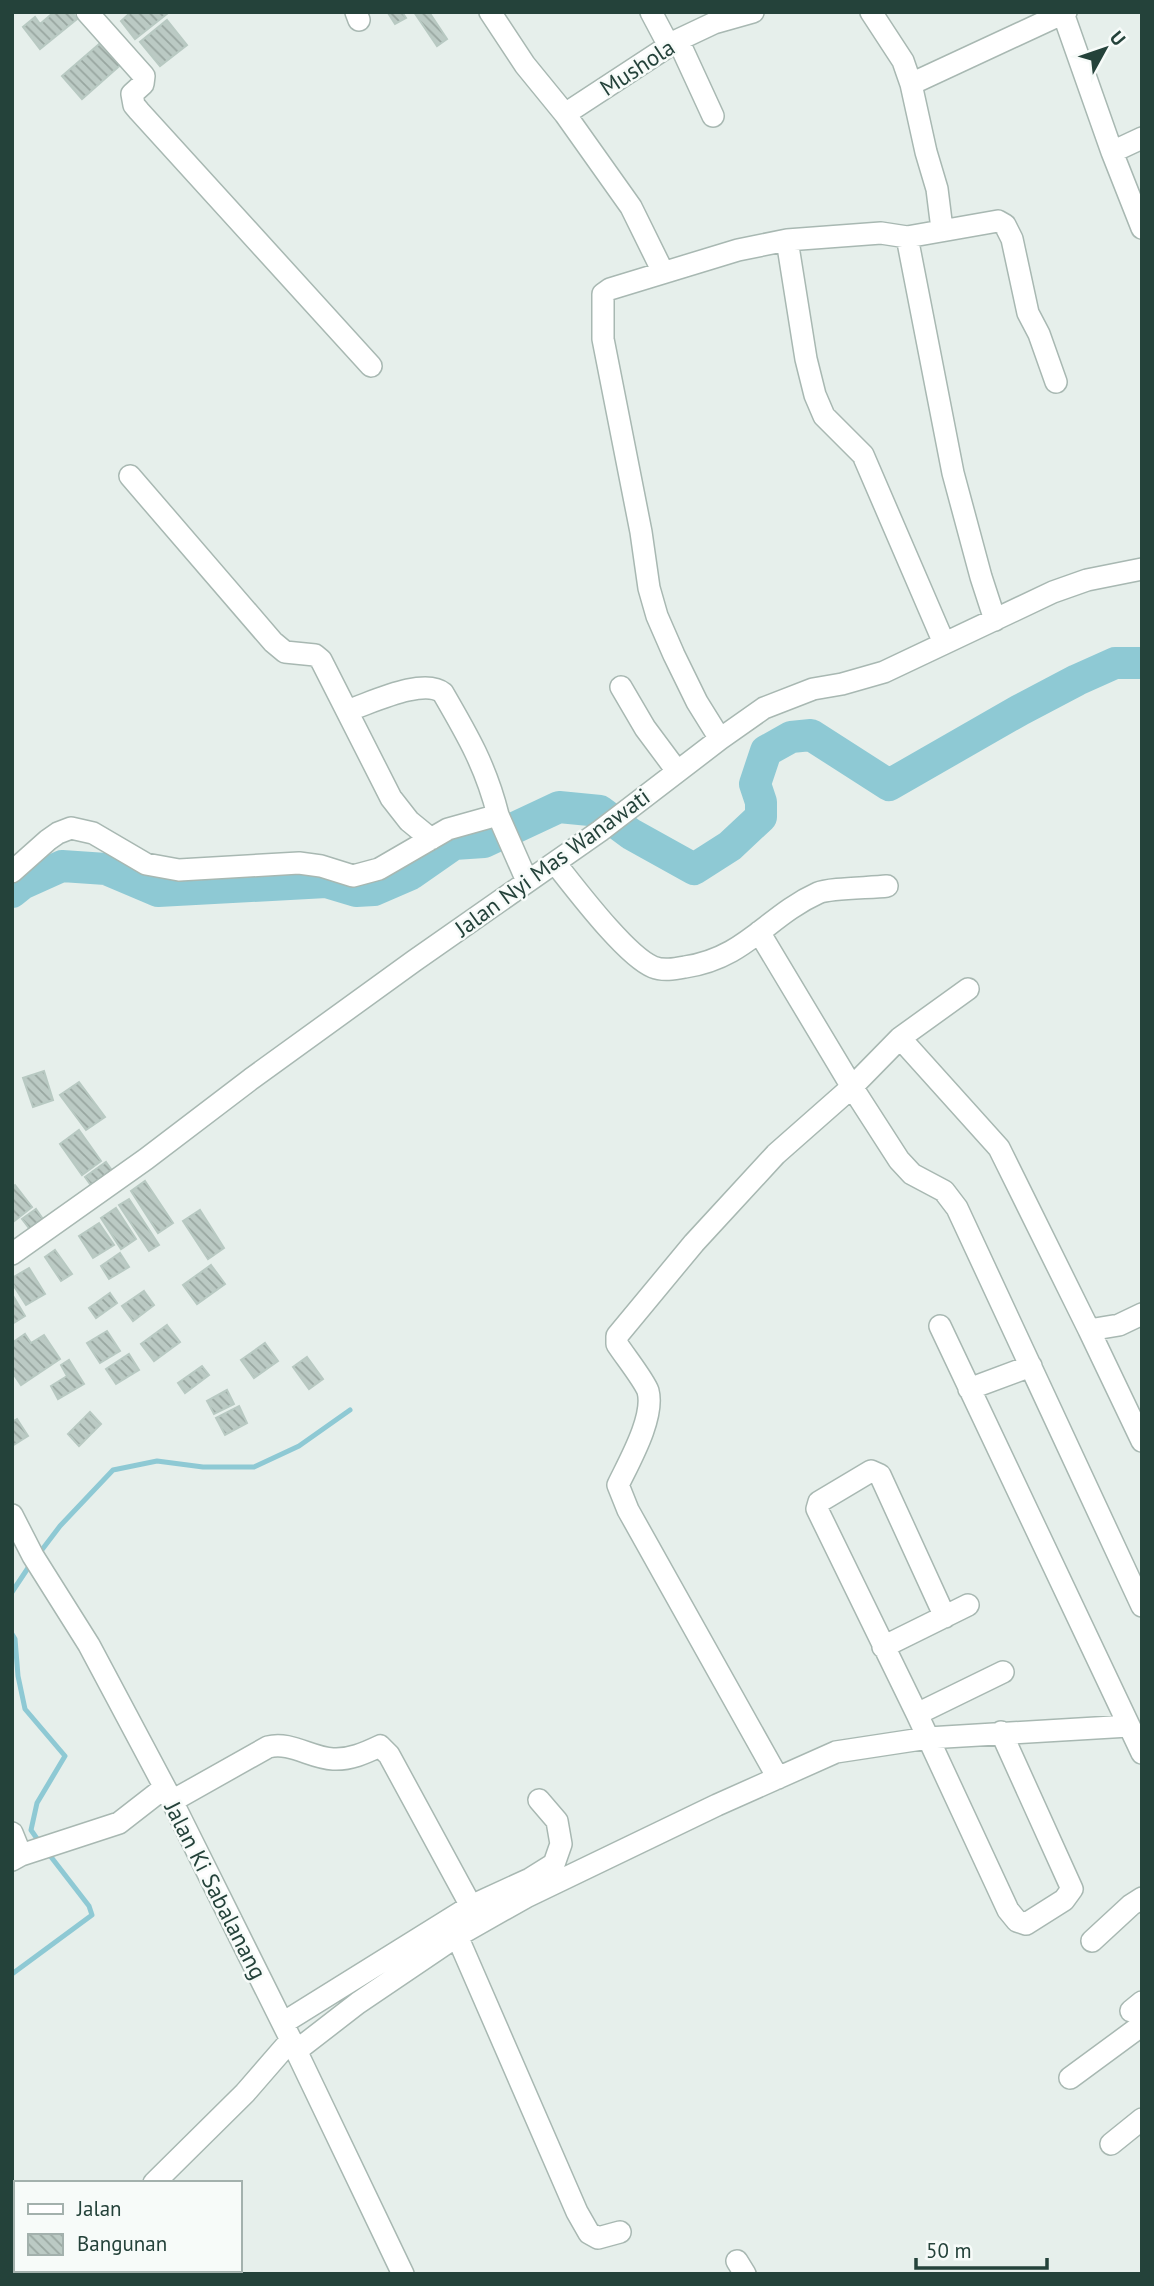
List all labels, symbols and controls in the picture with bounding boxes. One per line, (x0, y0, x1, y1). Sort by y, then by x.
north arrow (1070, 14, 1140, 84)
text: U (1105, 26, 1131, 50)
street label: Mushola (594, 32, 680, 102)
street label: Jalan Nyi Mas Wanawati (448, 781, 655, 943)
street label: Jalan Ki Sabalanang (158, 1795, 273, 1984)
legend (14, 2181, 242, 2272)
text: Jalan (76, 2195, 122, 2222)
scale bar (916, 2226, 1047, 2270)
text: Bangunan (77, 2230, 167, 2257)
text: 50 m (926, 2237, 972, 2264)

